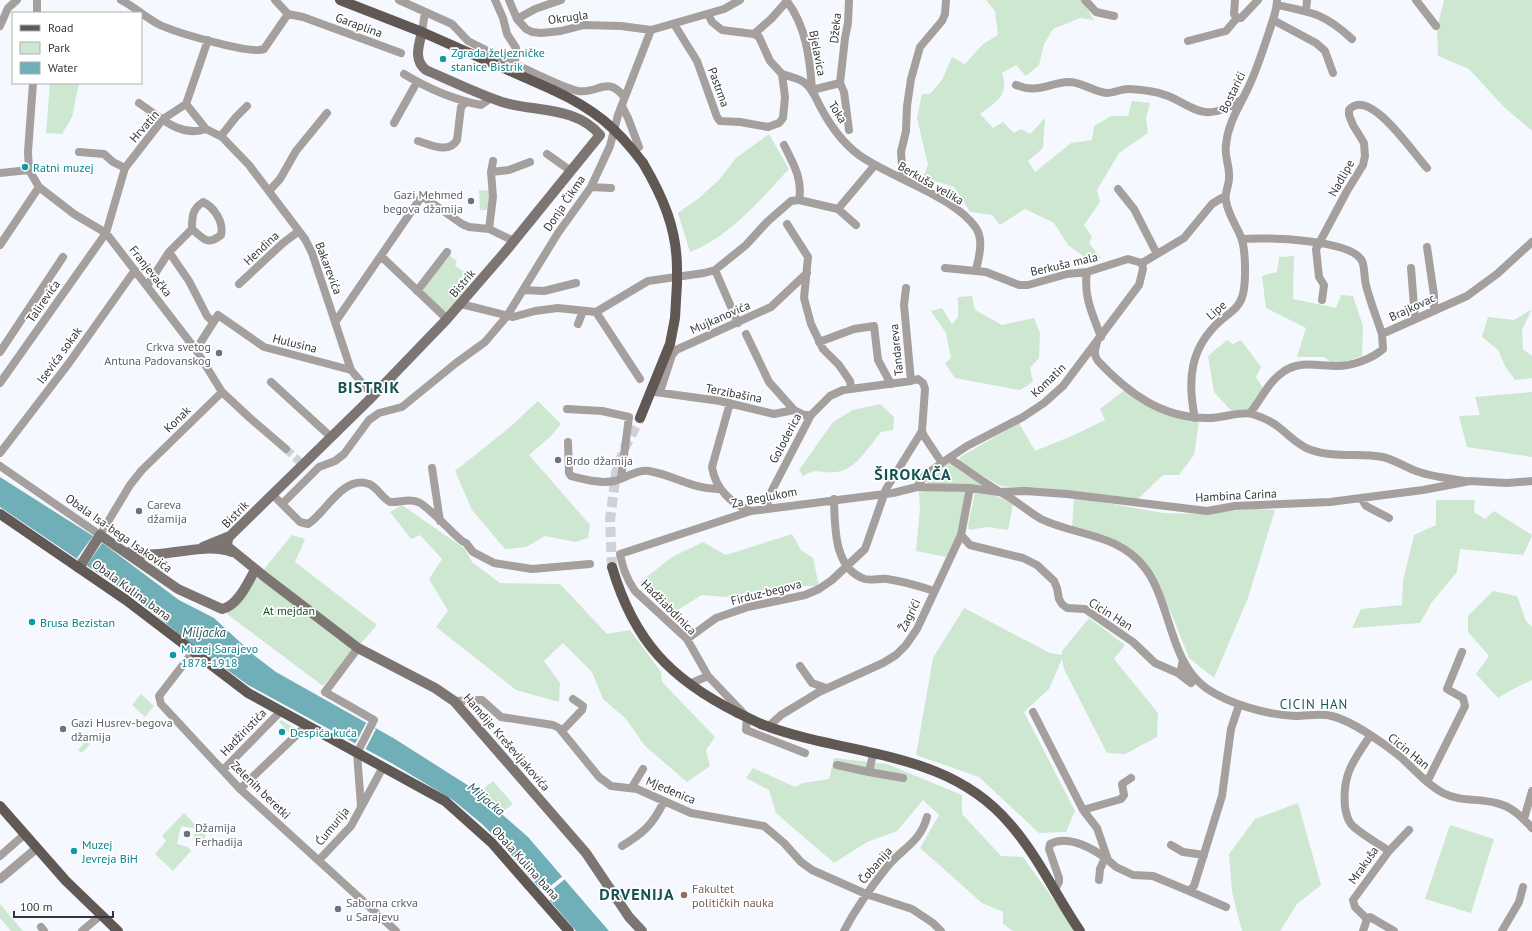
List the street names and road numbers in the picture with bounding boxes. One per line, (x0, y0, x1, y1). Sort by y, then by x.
street label: Okrugla (547, 7, 589, 27)
street label: Garaplina (333, 10, 385, 40)
street label: Džeka (826, 12, 844, 44)
street label: Bjelavica (806, 29, 830, 77)
street label: Pastrma (705, 65, 733, 109)
street label: Bostarići (1216, 69, 1248, 115)
street label: Toka (825, 98, 851, 126)
street label: Hrvatin (126, 107, 162, 145)
street label: Nadlipe (1325, 157, 1357, 199)
street label: Berkuša velika (895, 158, 967, 208)
street label: Donja Čikma (540, 172, 588, 234)
street label: Hendina (240, 228, 282, 268)
street label: Bakarevića (312, 240, 346, 296)
street label: Franjevačka (126, 242, 176, 300)
street label: Berkuša mala (1029, 249, 1099, 279)
street label: Bistrik (446, 266, 478, 300)
street label: Talirevića (23, 277, 63, 325)
street label: Brajkovac (1386, 290, 1438, 324)
street label: Mujkanovića (688, 297, 752, 337)
street label: Lipe (1203, 297, 1229, 323)
street label: Isevića sokak (33, 323, 85, 386)
street label: Tandareva (886, 323, 906, 377)
street label: Hulusina (271, 330, 319, 356)
street label: Komatin (1027, 360, 1069, 400)
street label: Terzibašina (705, 380, 763, 406)
street label: Konak (160, 403, 194, 435)
street label: Goloderica (765, 410, 805, 466)
street label: Za Beglukom (730, 483, 798, 511)
street label: Hambina Carina (1195, 485, 1277, 505)
street label: Obala Isa-bega Isakovića (63, 490, 175, 576)
street label: Bistrik (218, 497, 252, 531)
street label: Obala Kulina bana (90, 556, 175, 624)
street label: Hadžiabdinica (638, 576, 700, 638)
street label: Firduz-begova (729, 576, 803, 608)
street label: Cicin Han (1086, 595, 1136, 633)
street label: Žagrići (895, 596, 923, 634)
street label: Hamdije Kreševljakovića (460, 690, 554, 794)
street label: Hadžiristića (217, 705, 269, 759)
street label: Cicin Han (1385, 730, 1433, 772)
street label: Zelenih beretki (228, 758, 294, 822)
street label: Mjedenica (644, 773, 698, 807)
street label: Ćumurija (312, 803, 352, 849)
street label: Obala Kulina bana (489, 823, 563, 903)
street label: Čobanija (855, 843, 895, 887)
street label: Mrakuša (1345, 843, 1381, 887)

